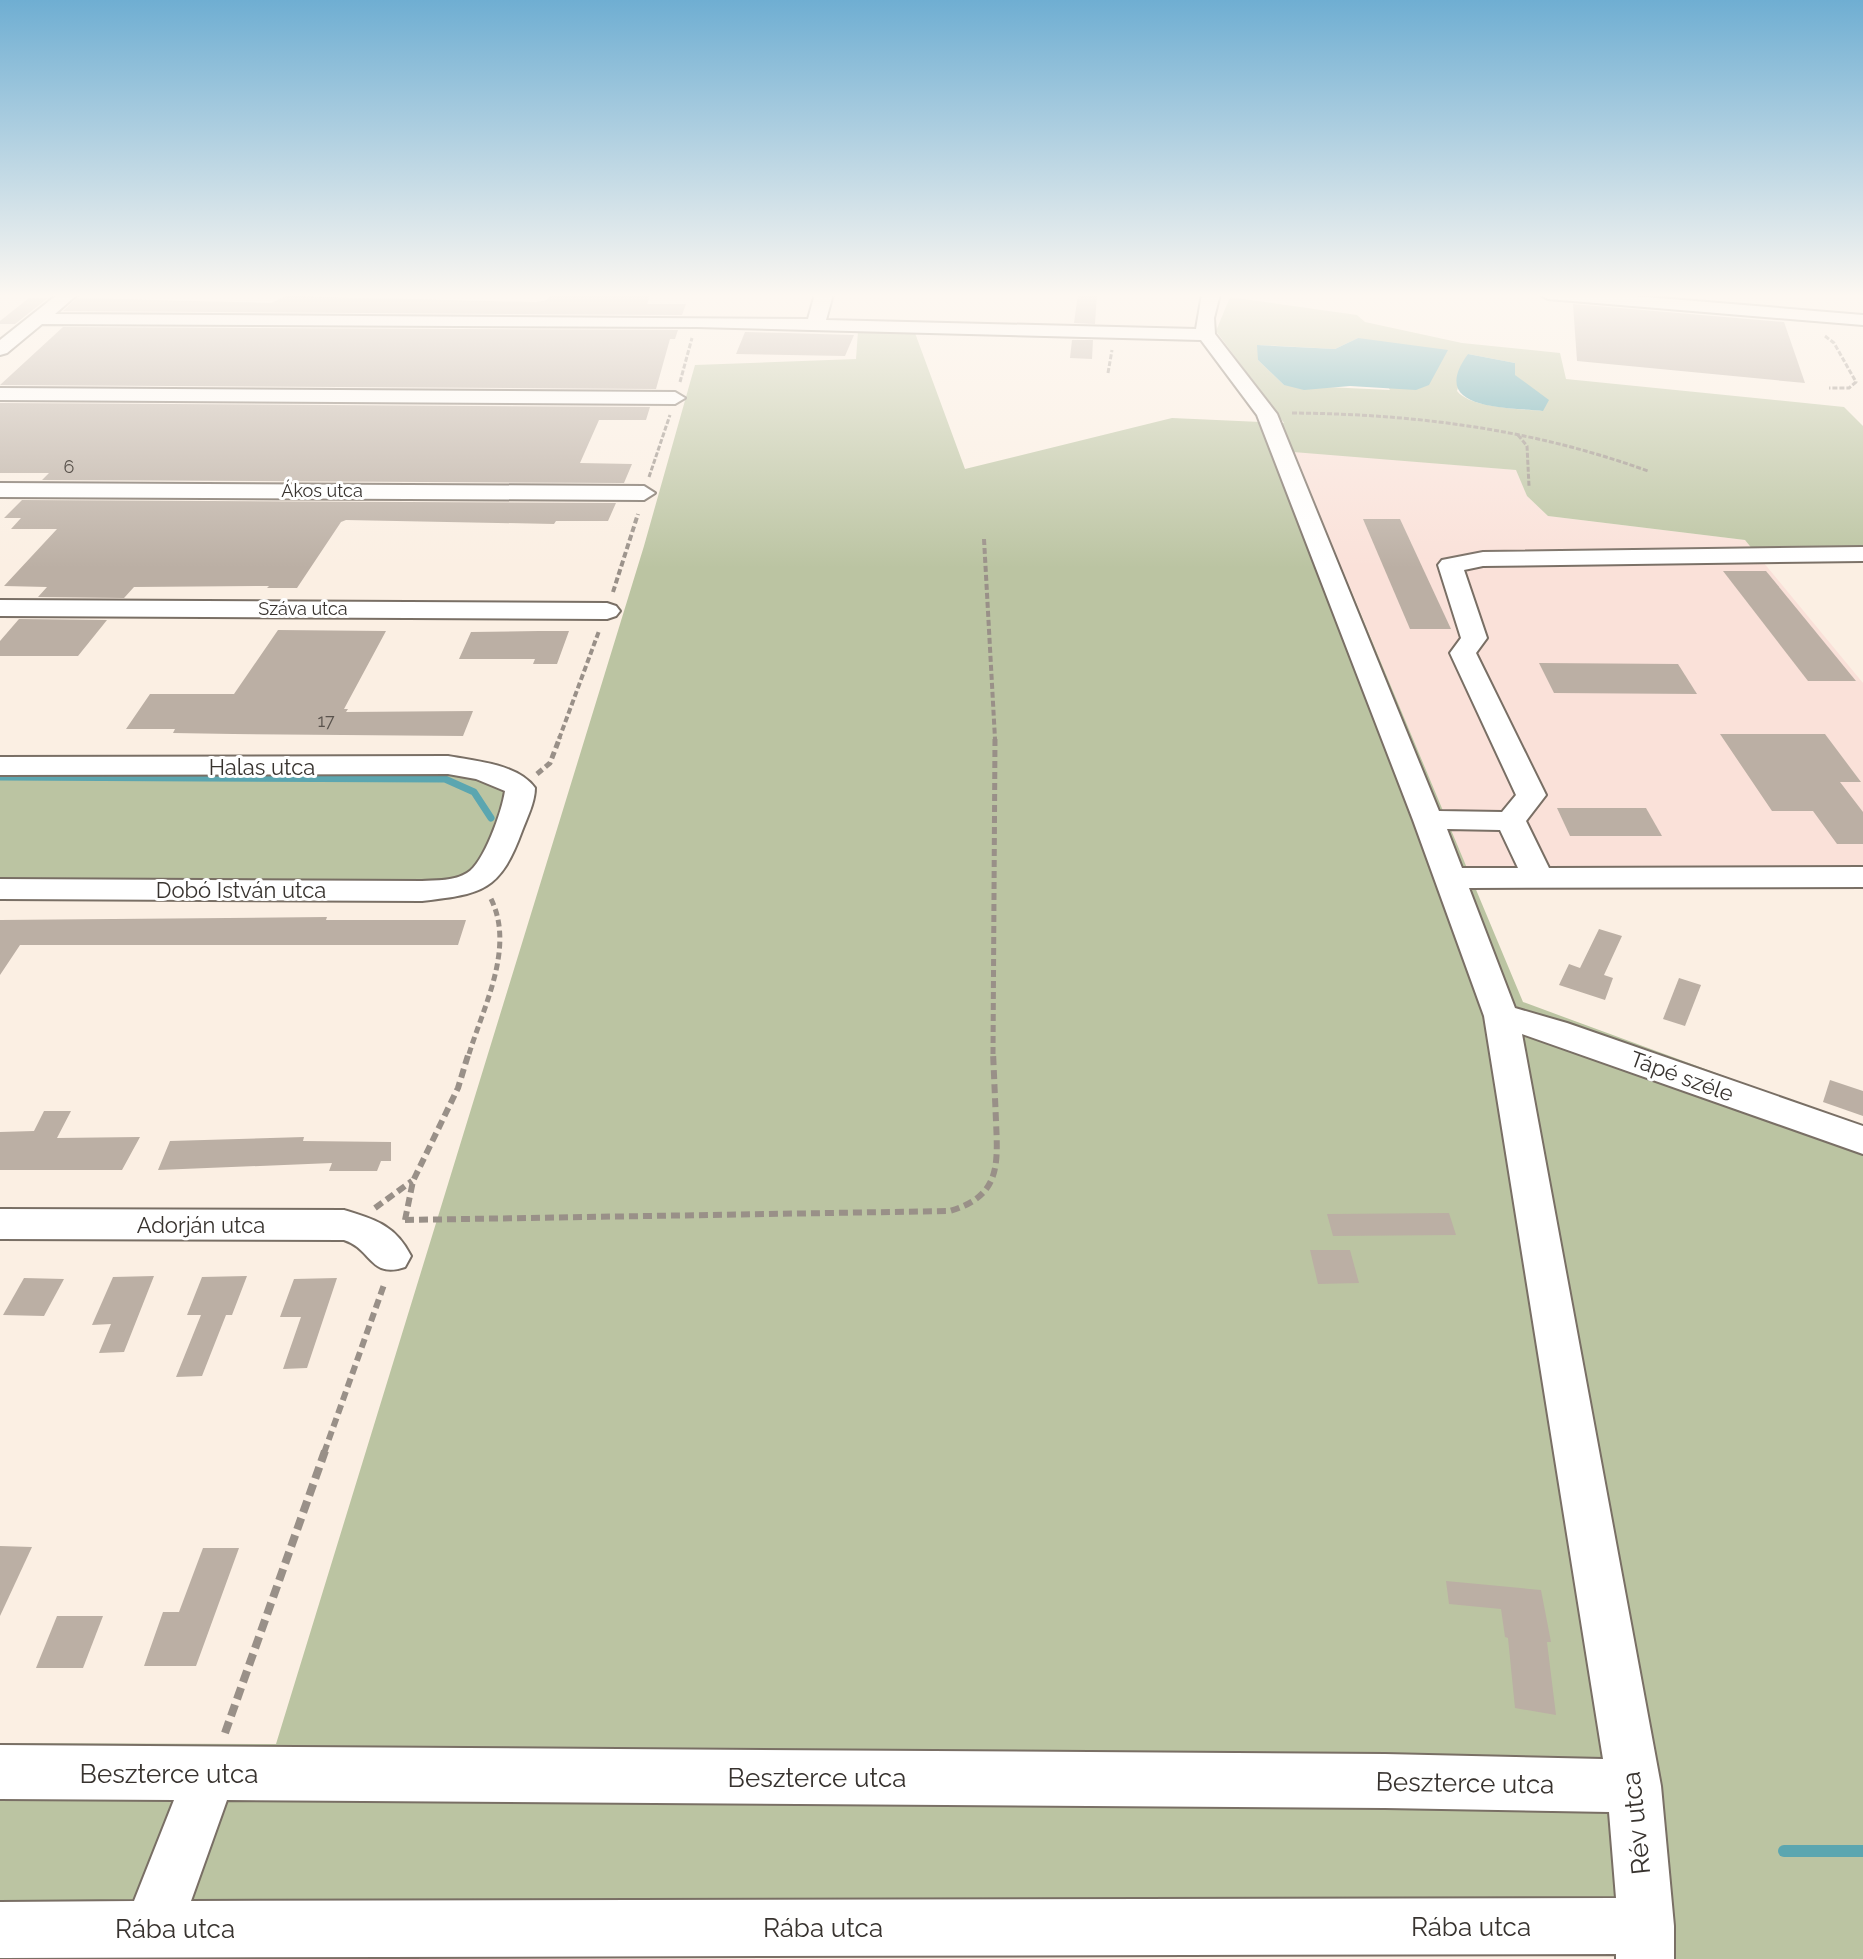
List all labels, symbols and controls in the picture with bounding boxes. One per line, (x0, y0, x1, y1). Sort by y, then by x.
house number: 6 (64, 456, 75, 477)
street label: Ákos utca (281, 479, 363, 501)
street label: Száva utca (258, 598, 348, 619)
house number: 17 (317, 710, 335, 731)
street label: Halas utca (209, 754, 315, 780)
street label: Dobó István utca (156, 877, 326, 903)
street label: Tápé széle (1627, 1045, 1737, 1107)
street label: Adorján utca (137, 1212, 265, 1238)
street label: Beszterce utca (80, 1759, 258, 1789)
street label: Beszterce utca (728, 1763, 906, 1793)
street label: Beszterce utca (1375, 1766, 1555, 1800)
street label: Rév utca (1616, 1770, 1656, 1876)
street label: Rába utca (1411, 1912, 1531, 1942)
street label: Rába utca (763, 1913, 883, 1943)
street label: Rába utca (115, 1914, 235, 1944)

